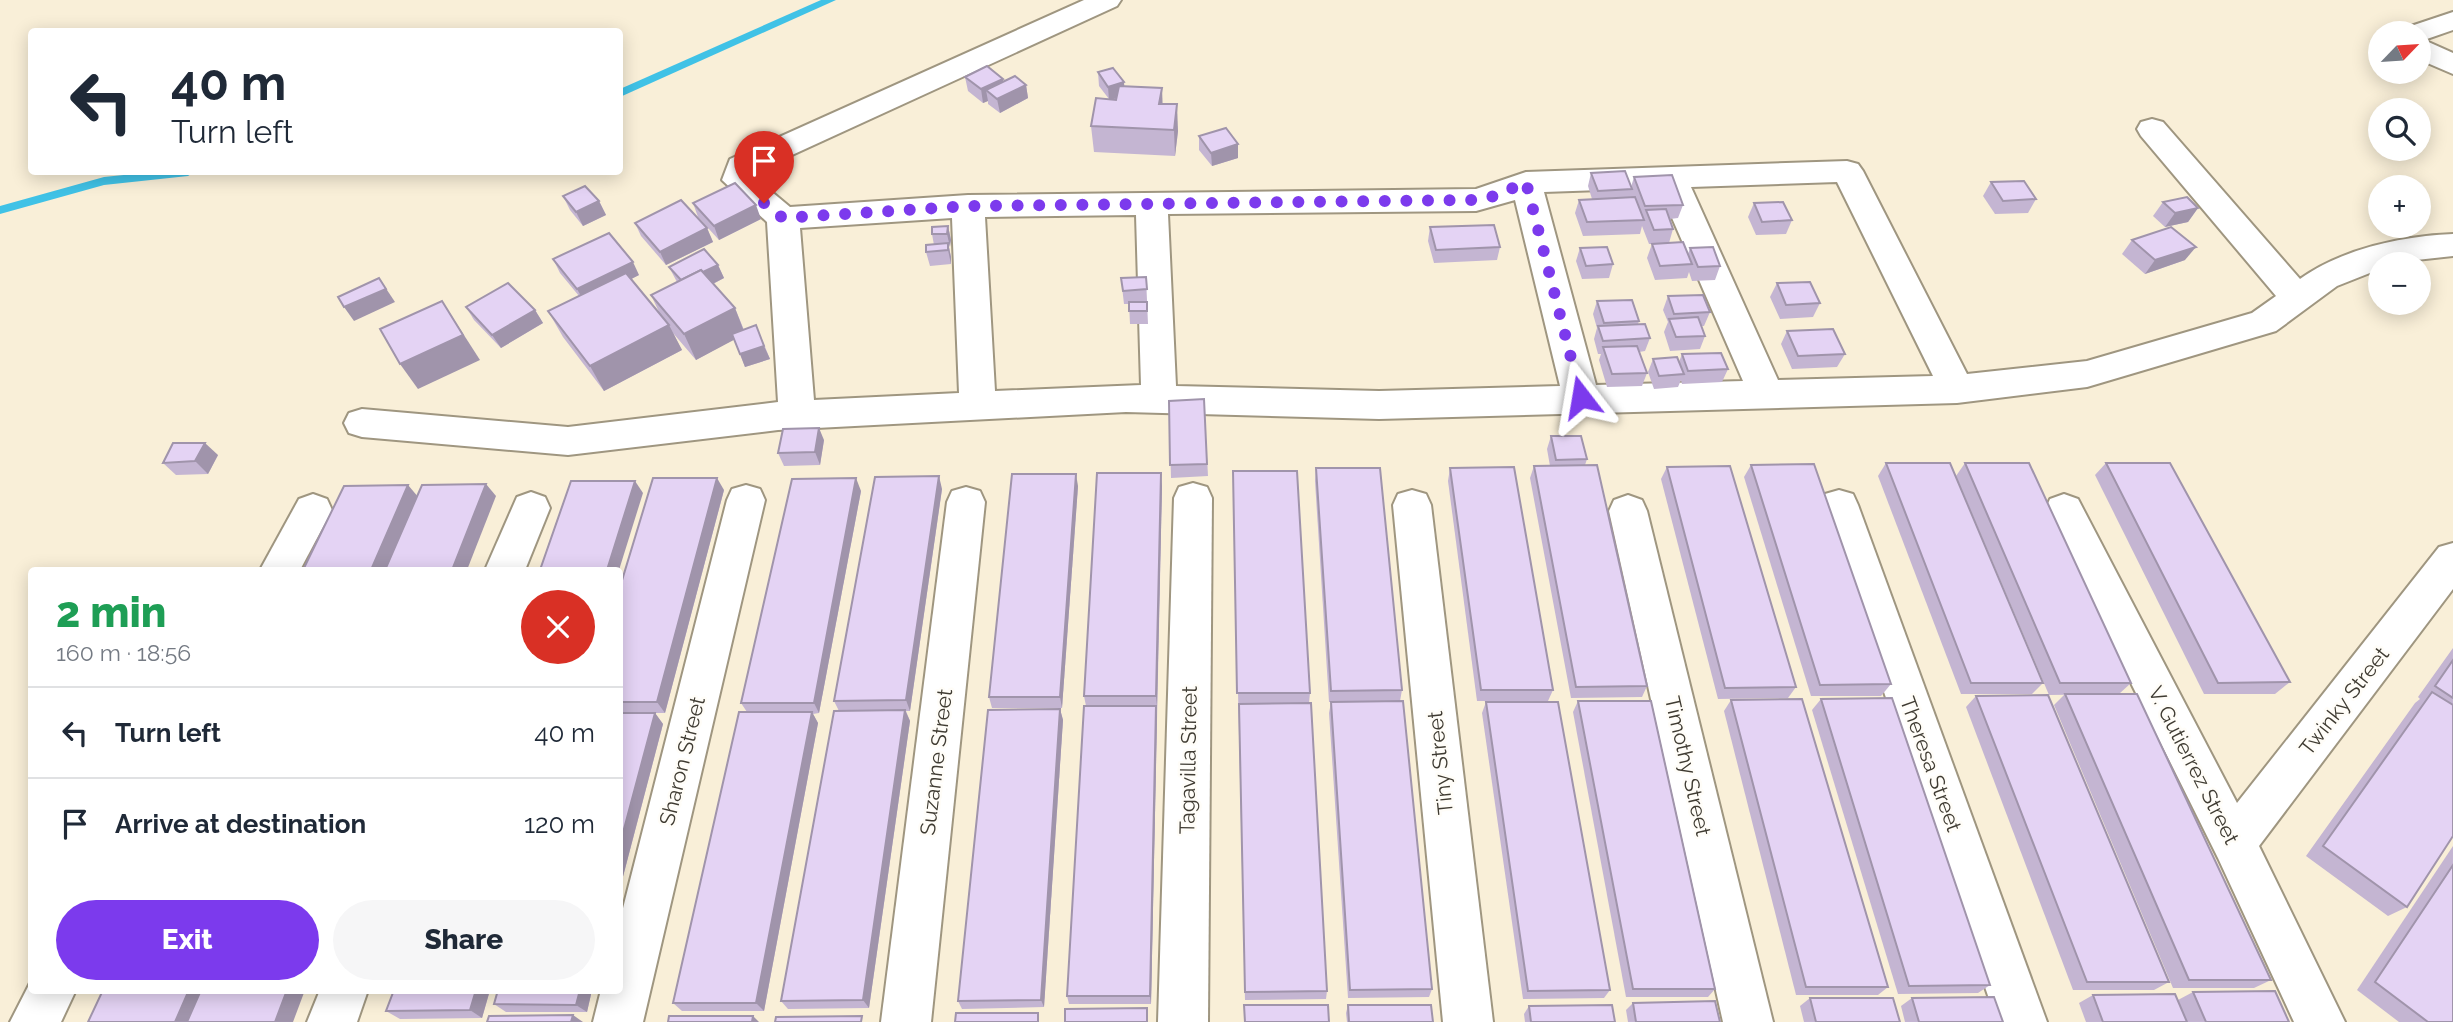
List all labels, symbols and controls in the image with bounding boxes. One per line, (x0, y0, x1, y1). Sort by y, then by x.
north arrow (2368, 21, 2431, 84)
map controls (2368, 21, 2431, 315)
text: 40 m (171, 54, 286, 111)
icon: left (56, 56, 147, 147)
button: search (2368, 98, 2431, 161)
text: Turn left (171, 113, 293, 150)
pin (734, 131, 794, 203)
icon: arrive (745, 142, 783, 180)
button: + (2368, 175, 2431, 238)
button: − (2368, 252, 2431, 315)
position arrow (1544, 360, 1618, 434)
text: 2 min (56, 588, 166, 637)
button: close (521, 590, 595, 664)
text: 160 m · 18:56 (56, 639, 191, 666)
street label: Twinky Street (2294, 642, 2394, 760)
street label: V. Gutierrez Street (2143, 682, 2245, 848)
street label: Tagavilla Street (1174, 686, 1202, 834)
street label: Suzanne Street (915, 687, 957, 837)
street label: Theresa Street (1895, 693, 1967, 835)
street label: Sharon Street (654, 694, 710, 828)
street label: Timothy Street (1660, 694, 1716, 838)
street label: Tiny Street (1422, 710, 1458, 816)
icon: left (56, 714, 94, 752)
text: Turn left (115, 718, 221, 748)
text: 40 m (534, 718, 595, 748)
icon: arrive (56, 805, 94, 843)
text: Arrive at destination (115, 809, 366, 839)
text: 120 m (524, 809, 595, 839)
button: Exit (56, 900, 319, 980)
button: Share (333, 900, 595, 980)

